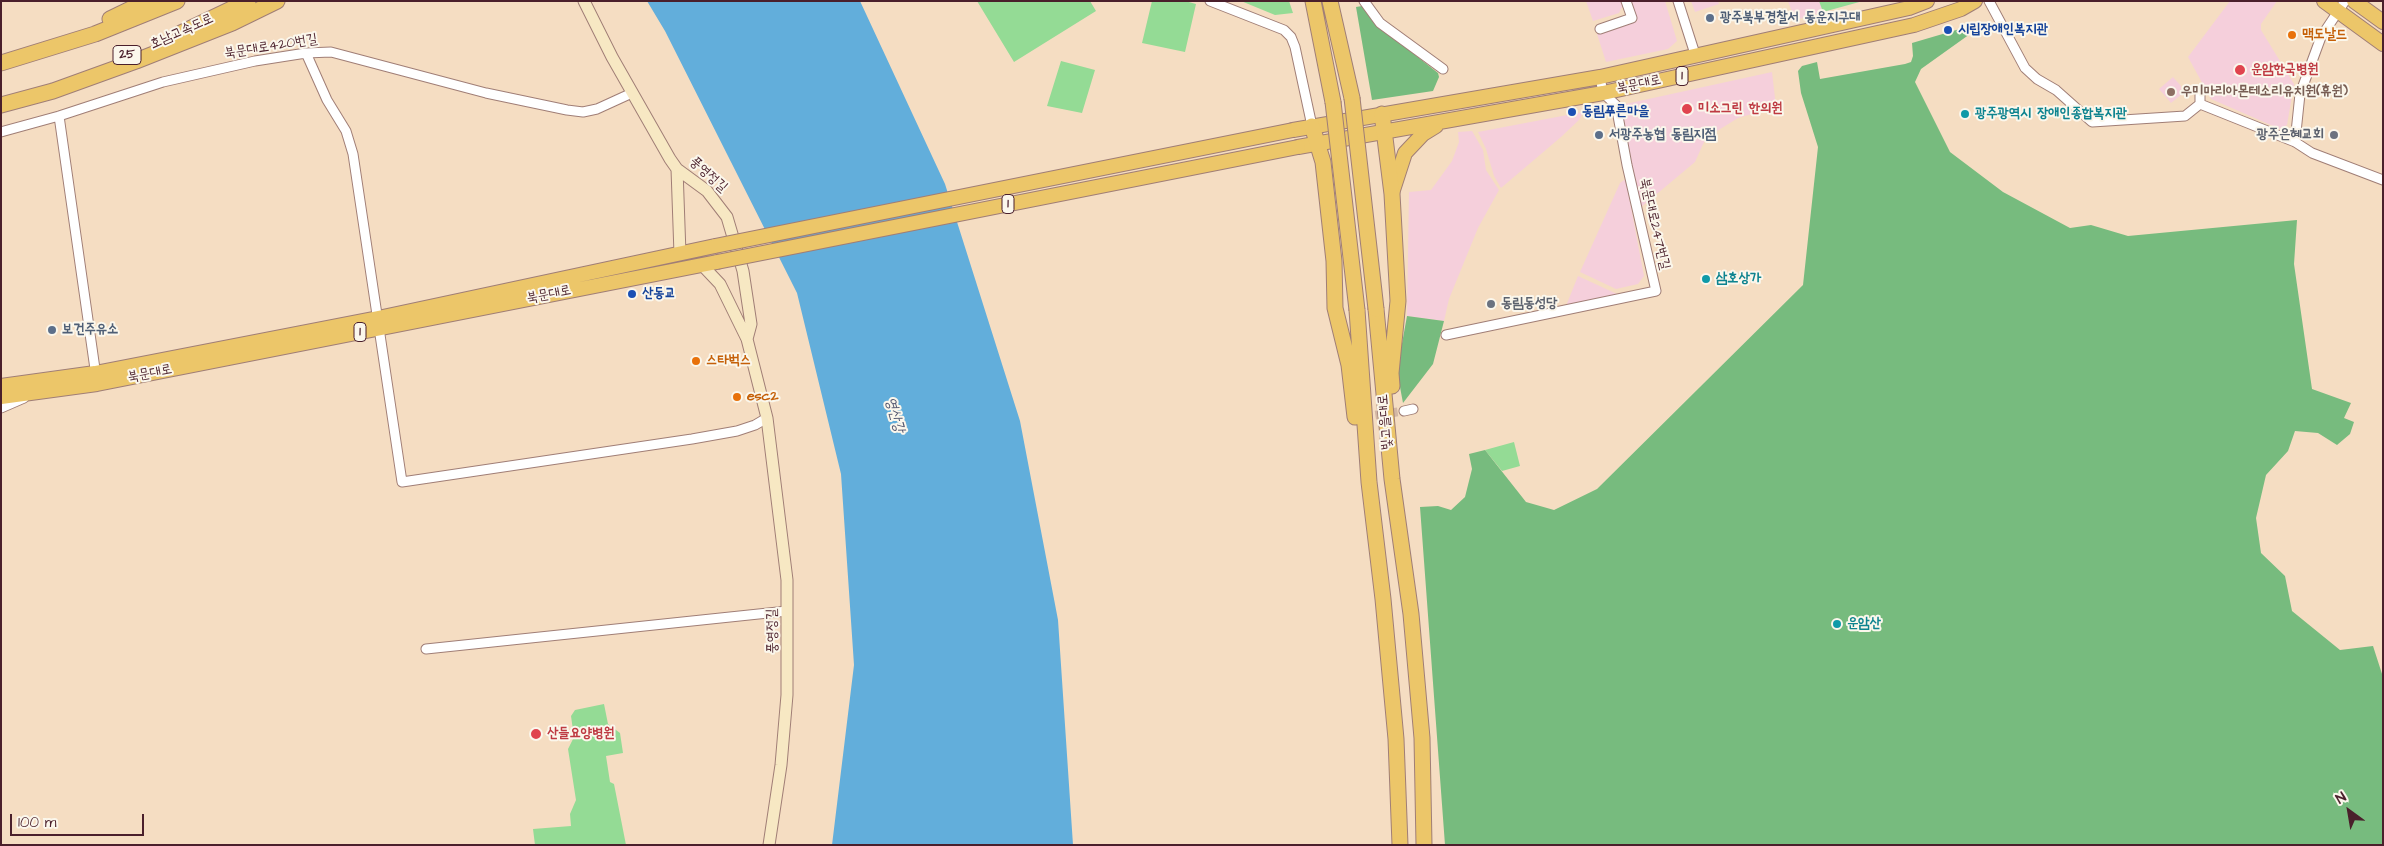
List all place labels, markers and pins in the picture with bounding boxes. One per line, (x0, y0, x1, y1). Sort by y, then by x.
place label: 광주북부경찰서 동운지구대 (1720, 10, 1861, 26)
marker: 광주북부경찰서 동운지구대 (1704, 12, 1716, 24)
place label: 시립장애인복지관 (1958, 22, 2048, 38)
marker: 시립장애인복지관 (1942, 24, 1954, 36)
place label: 맥도날드 (2302, 27, 2347, 43)
marker: 맥도날드 (2286, 29, 2298, 41)
place label: 운암한국병원 (2251, 62, 2319, 78)
marker: 운암한국병원 (2233, 63, 2247, 77)
place label: 우미마리아몬테소리유치원(휴원) (2181, 84, 2348, 100)
marker: 우미마리아몬테소리유치원(휴원) (2165, 86, 2177, 98)
place label: 미소그린 한의원 (1698, 101, 1782, 117)
marker: 미소그린 한의원 (1680, 102, 1694, 116)
place label: 동림푸른마을 (1582, 104, 1650, 120)
marker: 동림푸른마을 (1566, 106, 1578, 118)
place label: 광주광역시 장애인종합복지관 (1975, 106, 2127, 122)
marker: 광주광역시 장애인종합복지관 (1959, 108, 1971, 120)
place label: 서광주농협 동림지점 (1609, 127, 1716, 143)
place label: 광주은혜교회 (2256, 127, 2324, 143)
marker: 서광주농협 동림지점 (1593, 129, 1605, 141)
marker: 광주은혜교회 (2328, 129, 2340, 141)
place label: 삼호상가 (1716, 271, 1761, 287)
marker: 삼호상가 (1700, 273, 1712, 285)
place label: 산동교 (642, 286, 676, 302)
marker: 산동교 (626, 288, 638, 300)
place label: 동림동성당 (1501, 296, 1557, 312)
marker: 동림동성당 (1485, 298, 1497, 310)
place label: 보건주유소 (62, 322, 118, 338)
marker: 보건주유소 (46, 324, 58, 336)
place label: 스타벅스 (706, 353, 751, 369)
marker: 스타벅스 (690, 355, 702, 367)
place label: esc2 (747, 389, 778, 405)
marker: esc2 (731, 391, 743, 403)
place label: 운암산 (1847, 616, 1881, 632)
marker: 운암산 (1831, 618, 1843, 630)
place label: 산들요양병원 (547, 726, 615, 742)
marker: 산들요양병원 (529, 727, 543, 741)

